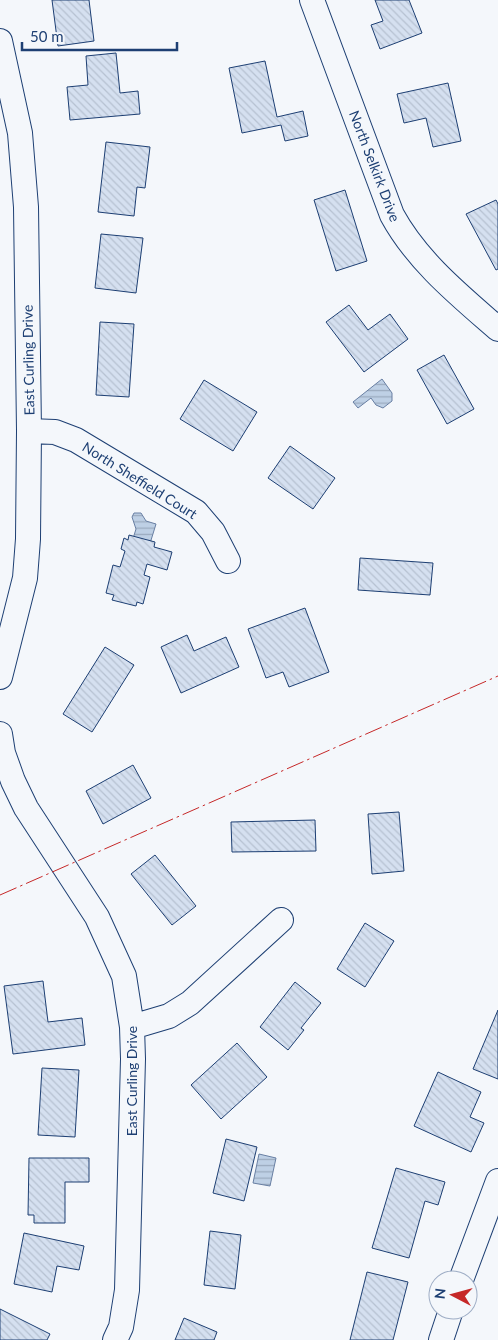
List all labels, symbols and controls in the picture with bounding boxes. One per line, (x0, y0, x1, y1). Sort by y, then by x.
scale bar (22, 20, 178, 52)
text: 50 m (30, 27, 64, 45)
street label: North Selkirk Drive (346, 108, 404, 224)
street label: East Curling Drive (19, 305, 37, 415)
street label: North Sheffield Court (79, 438, 201, 522)
street label: East Curling Drive (123, 1026, 140, 1136)
north arrow (428, 1270, 478, 1320)
text: N (431, 1287, 449, 1300)

